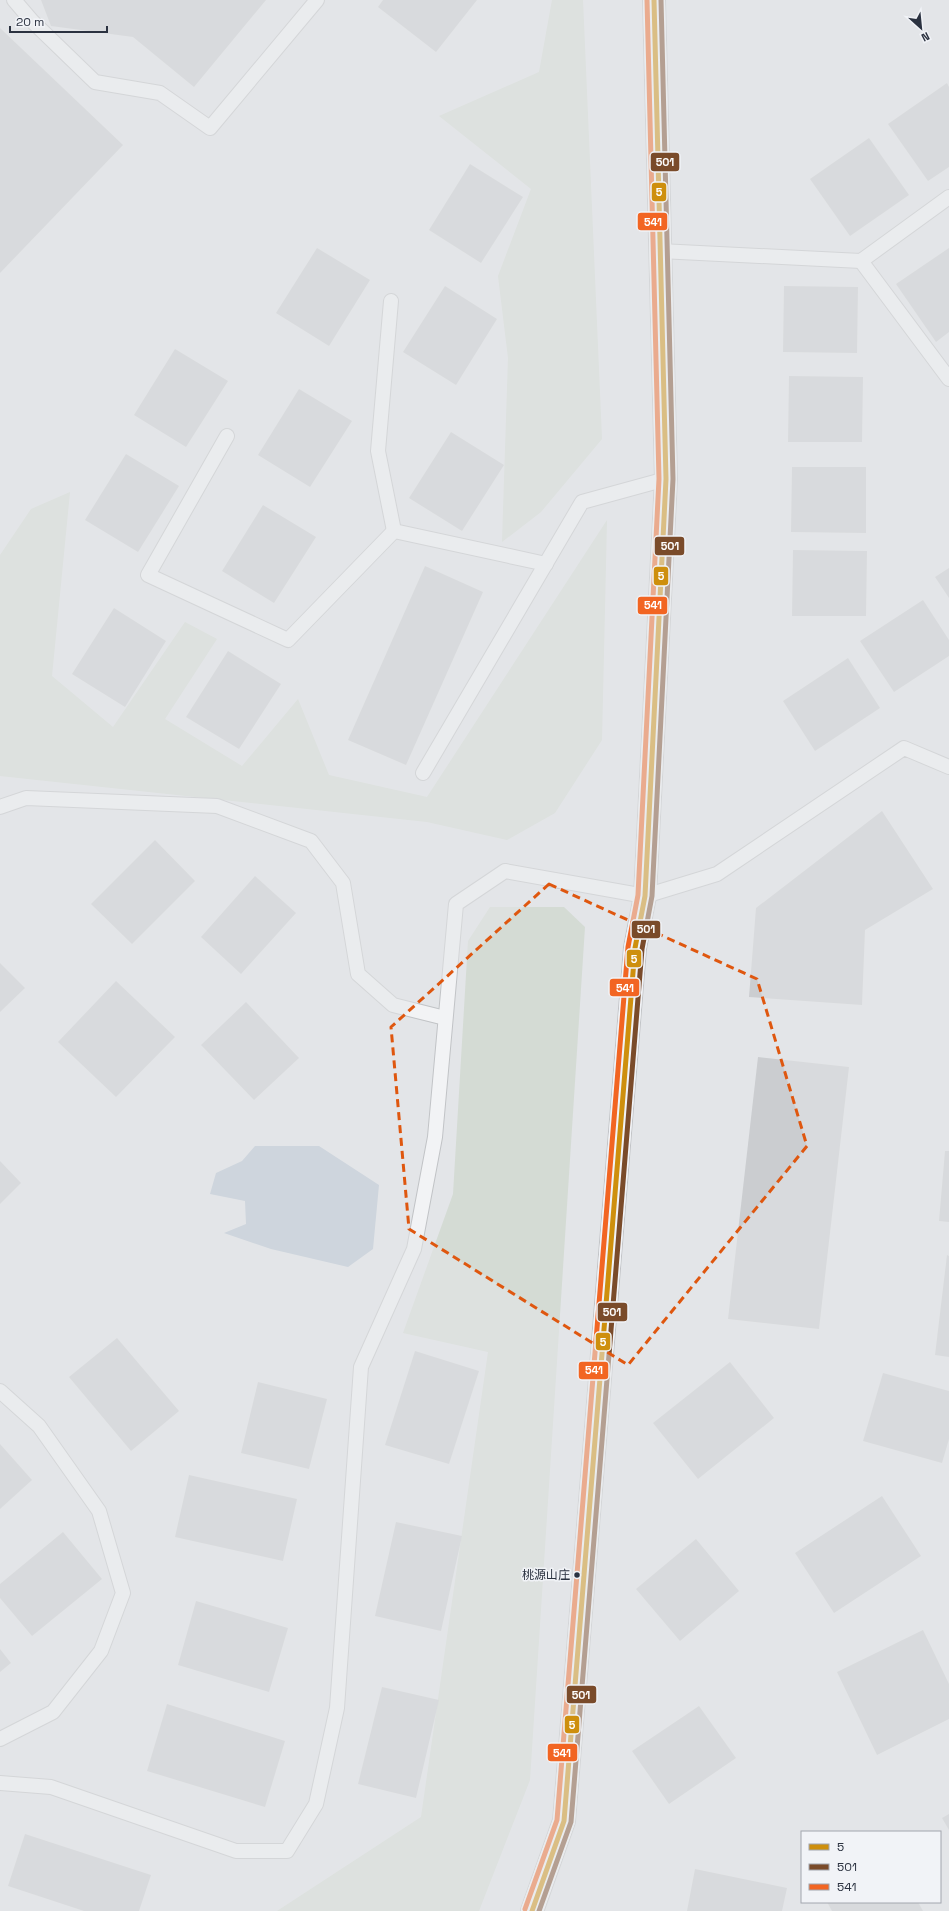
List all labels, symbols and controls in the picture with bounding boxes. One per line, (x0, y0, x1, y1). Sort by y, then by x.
scale bar (10, 8, 107, 34)
north arrow (901, 8, 941, 48)
text: 20 m (16, 14, 44, 30)
text: N (919, 29, 932, 45)
line badge: 501 (650, 152, 680, 172)
text: 501 (656, 155, 674, 169)
line badge: 5 (651, 182, 667, 202)
text: 5 (656, 185, 663, 199)
line badge: 541 (637, 212, 668, 231)
text: 541 (644, 215, 662, 229)
line badge: 501 (654, 536, 685, 556)
text: 501 (661, 539, 679, 553)
line badge: 5 (653, 566, 669, 586)
text: 5 (658, 569, 665, 583)
line badge: 541 (637, 596, 668, 615)
text: 541 (644, 598, 662, 612)
line badge: 501 (631, 920, 661, 939)
text: 501 (637, 922, 655, 936)
line badge: 5 (626, 949, 642, 968)
text: 5 (631, 952, 638, 966)
line badge: 541 (609, 978, 640, 997)
text: 541 (616, 981, 634, 995)
line badge: 501 (597, 1302, 628, 1322)
text: 501 (603, 1305, 621, 1319)
line badge: 5 (595, 1332, 611, 1351)
text: 5 (600, 1335, 607, 1349)
line badge: 541 (578, 1361, 609, 1380)
text: 541 (585, 1363, 603, 1377)
place label: 桃源山庄 (522, 1567, 570, 1583)
marker: 桃源山庄 (572, 1570, 582, 1580)
line badge: 501 (566, 1685, 597, 1704)
text: 501 (572, 1688, 590, 1702)
line badge: 5 (564, 1715, 580, 1734)
text: 5 (569, 1718, 576, 1732)
line badge: 541 (547, 1743, 578, 1762)
text: 541 (553, 1746, 571, 1760)
legend (801, 1831, 941, 1903)
text: 5 (837, 1839, 844, 1855)
text: 501 (837, 1859, 857, 1875)
text: 541 (837, 1879, 856, 1895)

